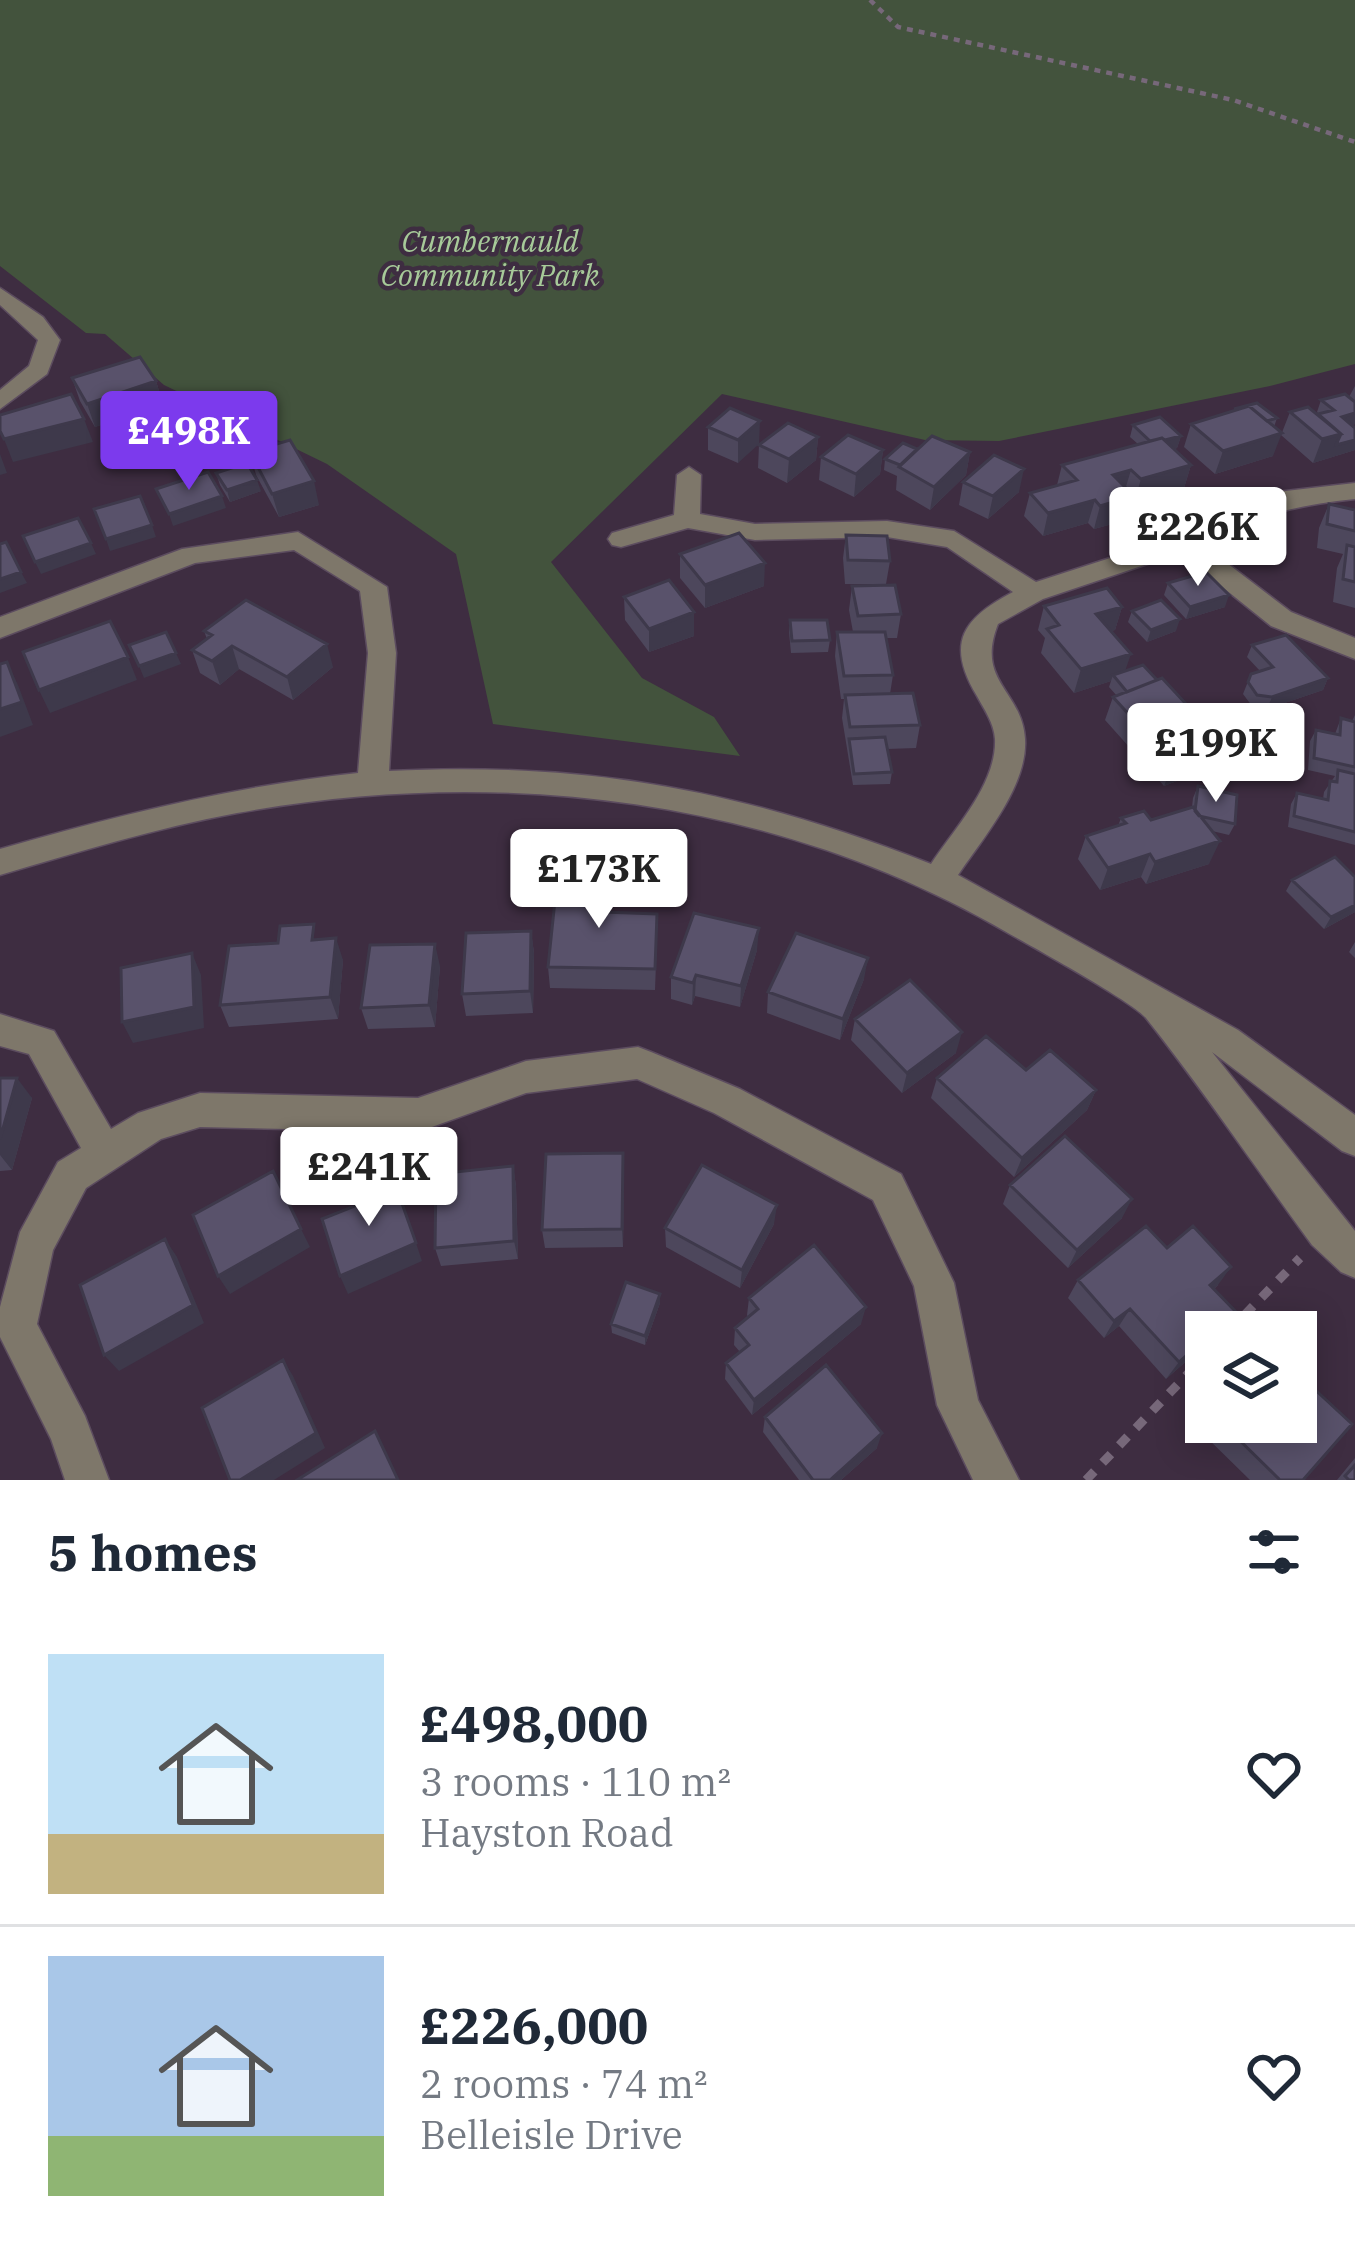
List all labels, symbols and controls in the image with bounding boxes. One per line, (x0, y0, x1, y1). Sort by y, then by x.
park label: Cumbernauld Community Park (380, 221, 600, 294)
pin: £498K (105, 391, 273, 493)
text: £498K (127, 404, 251, 455)
pin: £226K (1114, 487, 1282, 589)
text: £226K (1136, 500, 1260, 551)
pin: £199K (1132, 703, 1300, 805)
text: £199K (1154, 716, 1278, 767)
pin: £173K (515, 829, 683, 931)
text: £173K (537, 842, 661, 893)
pin: £241K (285, 1127, 453, 1229)
text: £241K (307, 1140, 431, 1191)
map controls (1185, 1311, 1317, 1443)
button: layers (1185, 1311, 1317, 1443)
text: 5 homes (48, 1519, 258, 1585)
icon: filters (1241, 1519, 1307, 1585)
text: £498,000 (420, 1690, 648, 1756)
icon: home (144, 1702, 288, 1846)
icon: heart (1241, 1741, 1307, 1807)
text: 3 rooms · 110 m² (420, 1756, 731, 1807)
text: Hayston Road (420, 1807, 674, 1858)
text: £226,000 (420, 1992, 648, 2058)
icon: home (144, 2004, 288, 2148)
icon: heart (1241, 2043, 1307, 2109)
text: 2 rooms · 74 m² (420, 2058, 708, 2109)
text: Belleisle Drive (420, 2109, 683, 2160)

